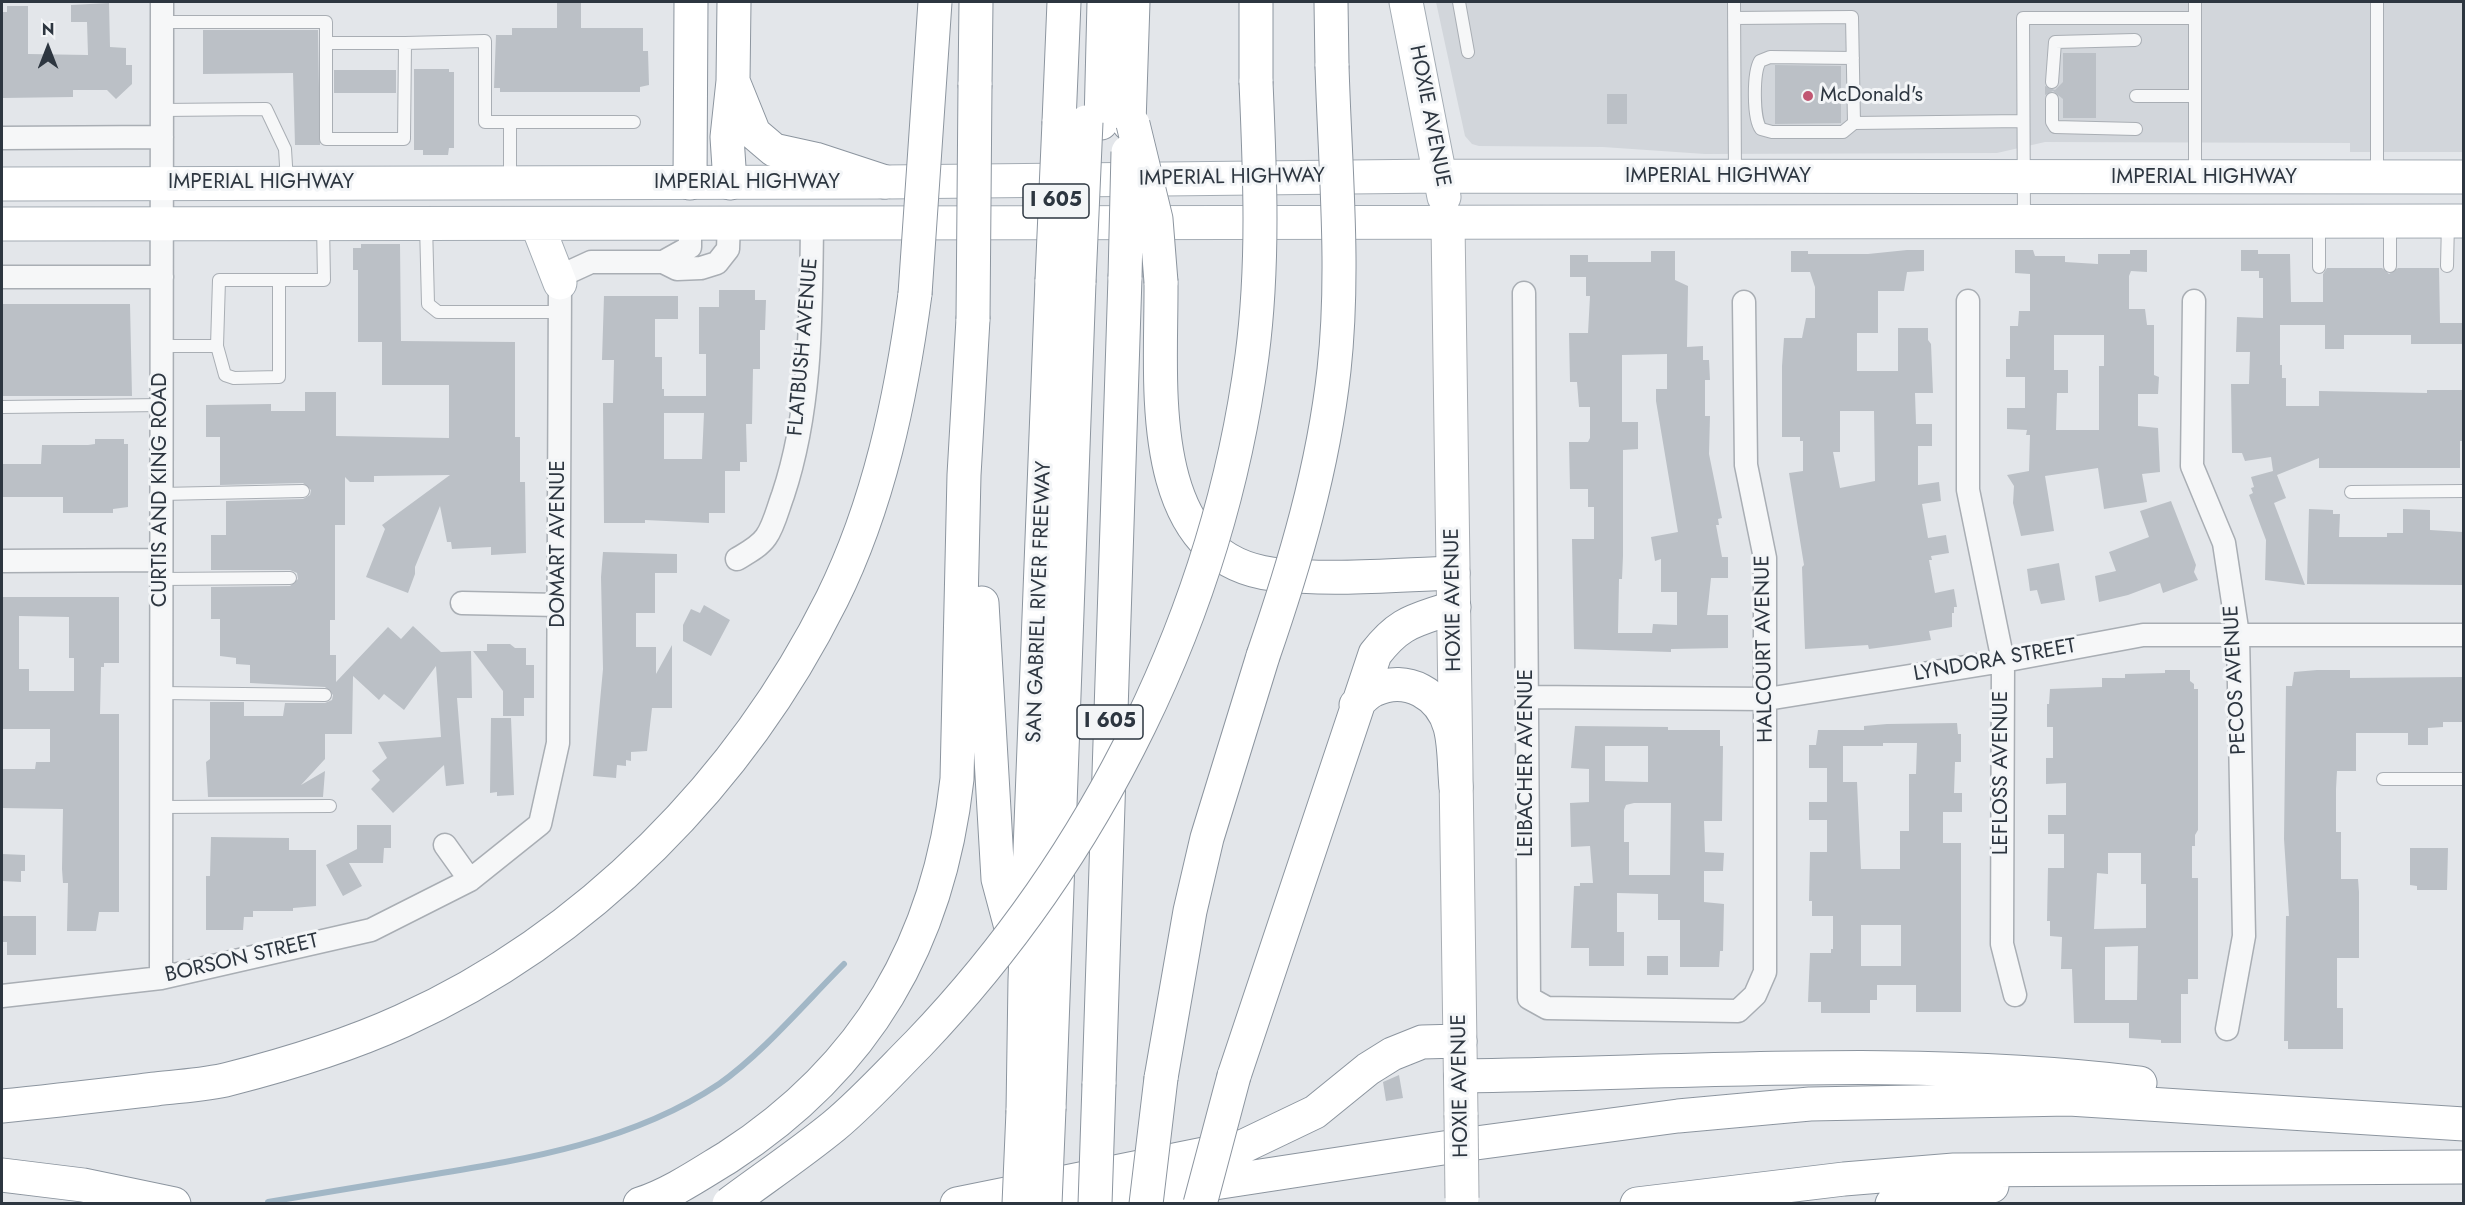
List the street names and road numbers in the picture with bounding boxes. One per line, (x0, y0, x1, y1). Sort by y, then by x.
street label: HOXIE AVENUE (1403, 43, 1455, 189)
street label: IMPERIAL HIGHWAY (1139, 164, 1325, 192)
street label: IMPERIAL HIGHWAY (1625, 164, 1811, 190)
street label: IMPERIAL HIGHWAY (2111, 165, 2297, 191)
street label: IMPERIAL HIGHWAY (168, 170, 354, 196)
street label: IMPERIAL HIGHWAY (654, 170, 840, 196)
road number: I 605 (1023, 184, 1089, 218)
street label: FLATBUSH AVENUE (784, 257, 824, 437)
street label: CURTIS AND KING ROAD (148, 373, 174, 607)
street label: DOMART AVENUE (546, 460, 572, 628)
street label: SAN GABRIEL RIVER FREEWAY (1022, 461, 1058, 743)
street label: HOXIE AVENUE (1440, 528, 1468, 672)
street label: HALCOURT AVENUE (1751, 555, 1779, 743)
street label: PECOS AVENUE (2219, 604, 2253, 756)
street label: LYNDORA STREET (1912, 634, 2078, 688)
street label: LEIBACHER AVENUE (1514, 669, 1540, 857)
street label: LEFLOSS AVENUE (1989, 691, 2015, 855)
road number: I 605 (1077, 705, 1143, 739)
street label: BORSON STREET (163, 929, 321, 989)
street label: HOXIE AVENUE (1447, 1014, 1475, 1158)

